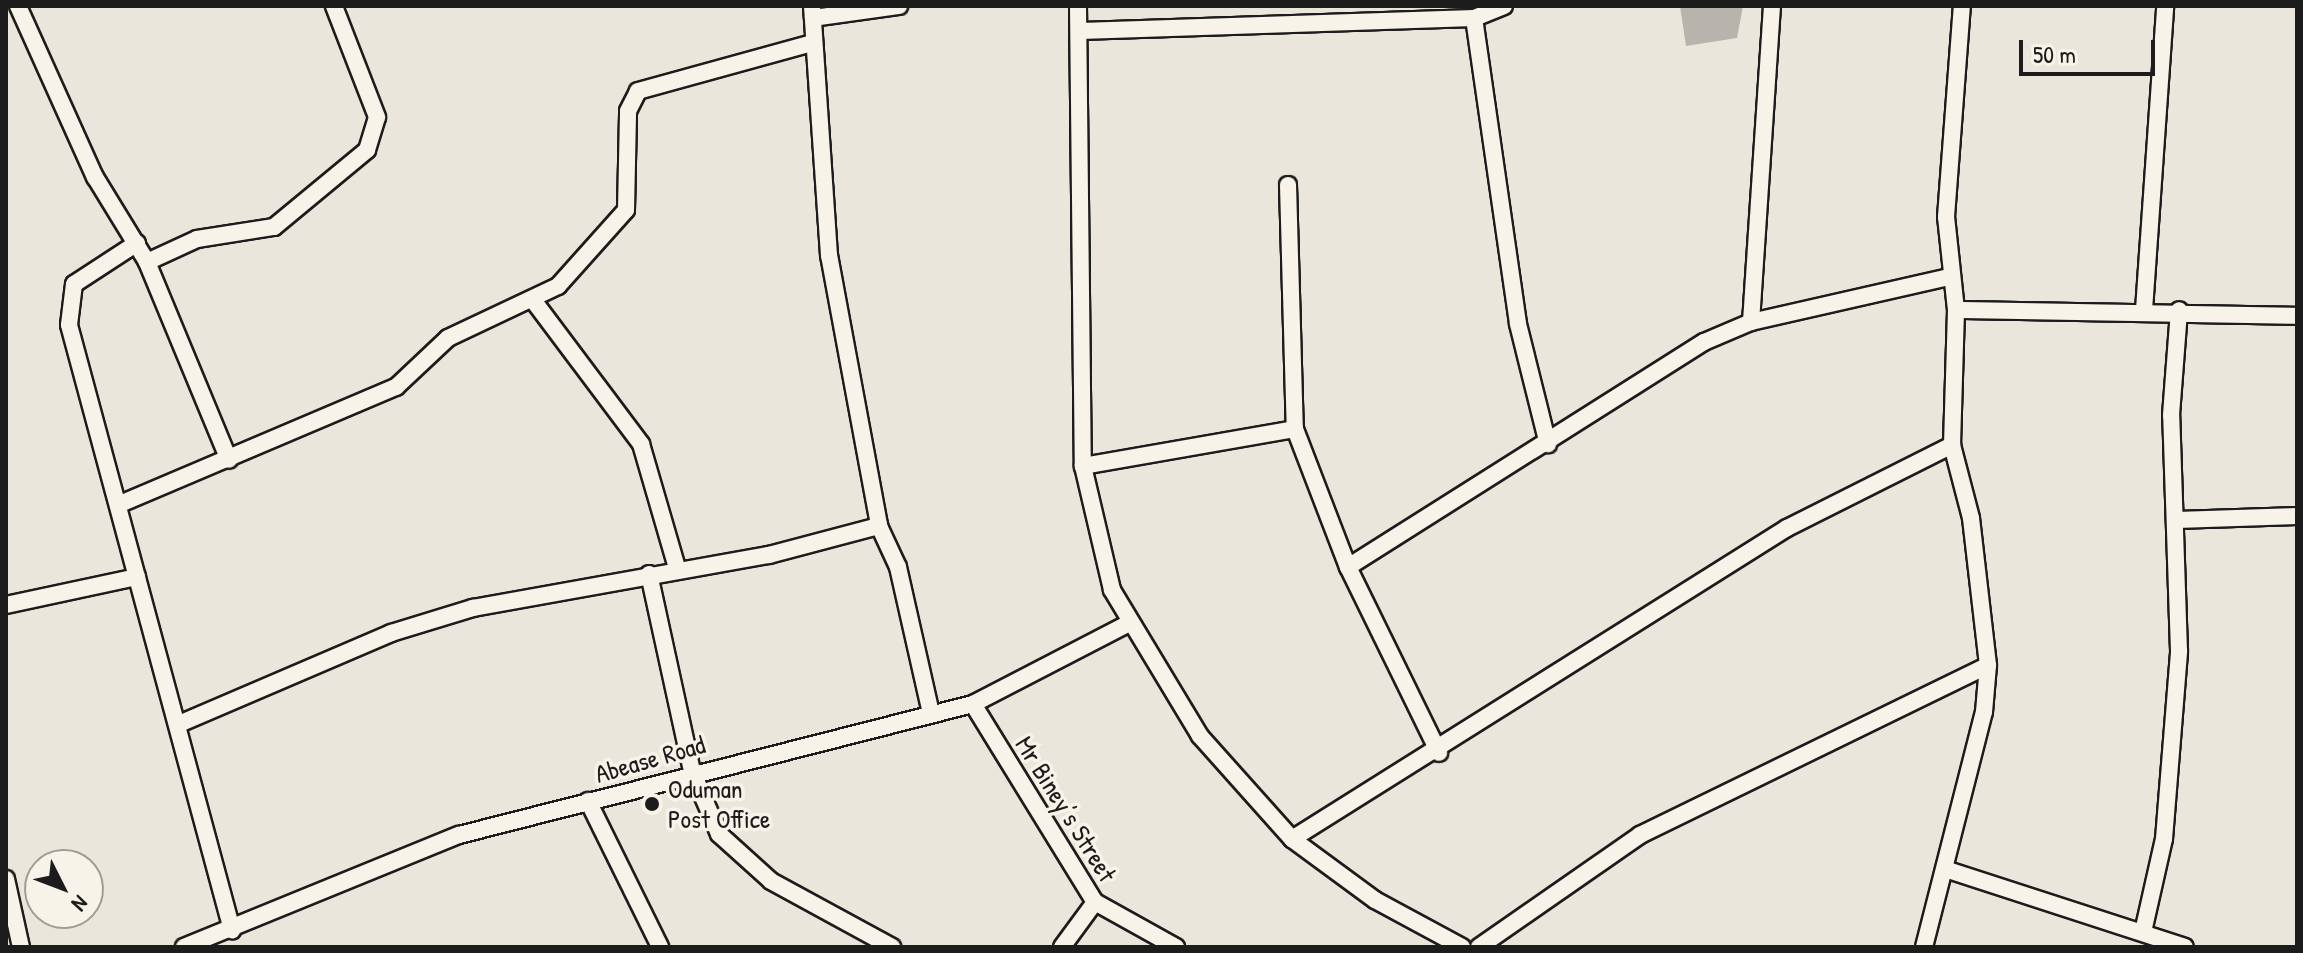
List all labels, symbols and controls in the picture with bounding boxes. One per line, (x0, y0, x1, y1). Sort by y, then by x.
scale bar (2023, 24, 2159, 74)
text: 50 m (2033, 38, 2076, 70)
street label: Abease Road (591, 728, 709, 790)
street label: Mr Biney’s Street (1009, 730, 1123, 888)
place label: Oduman Post Office (668, 773, 770, 834)
marker: Oduman Post Office (643, 795, 661, 813)
north arrow (24, 849, 104, 929)
text: N (65, 889, 95, 918)

